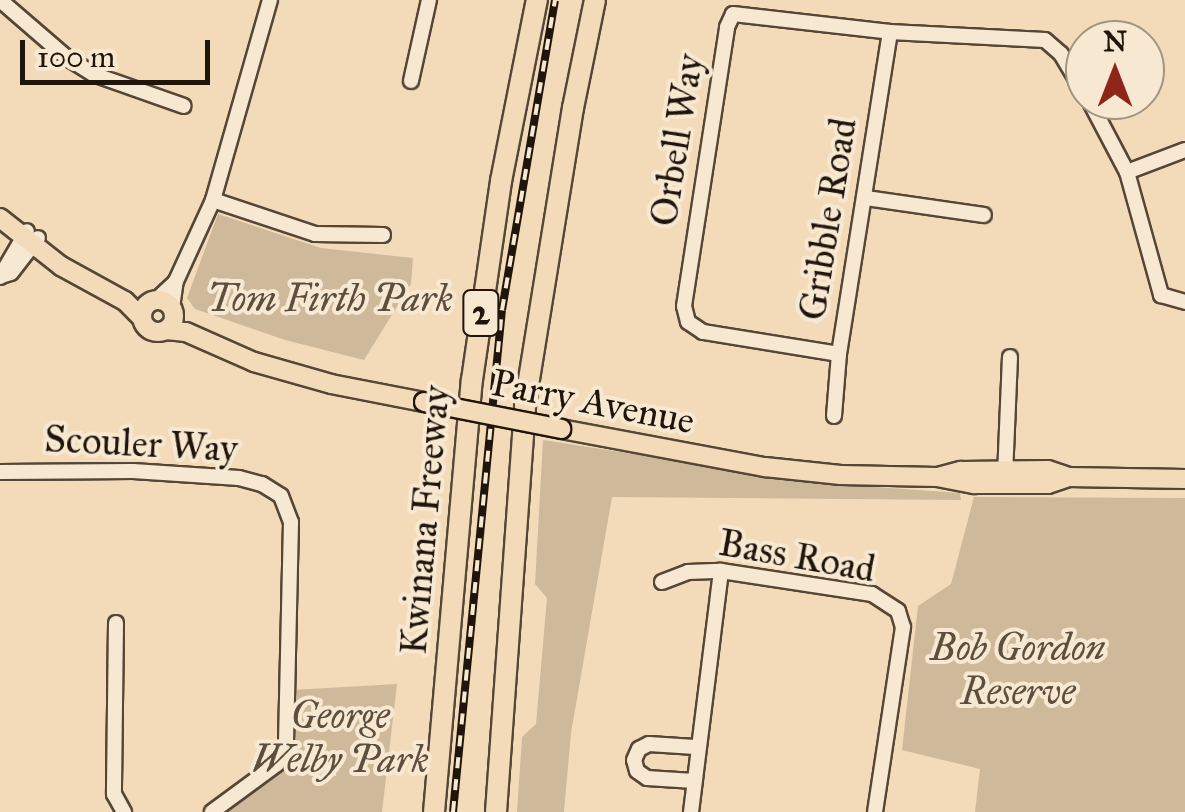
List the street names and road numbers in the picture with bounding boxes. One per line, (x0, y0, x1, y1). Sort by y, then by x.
street label: Orbell Way (641, 51, 713, 229)
street label: Gribble Road (790, 115, 866, 323)
road number: 2 (461, 283, 501, 343)
street label: Parry Avenue (488, 360, 698, 444)
street label: Kwinana Freeway (391, 383, 459, 657)
street label: Scouler Way (43, 416, 239, 472)
street label: Bass Road (715, 520, 879, 592)

